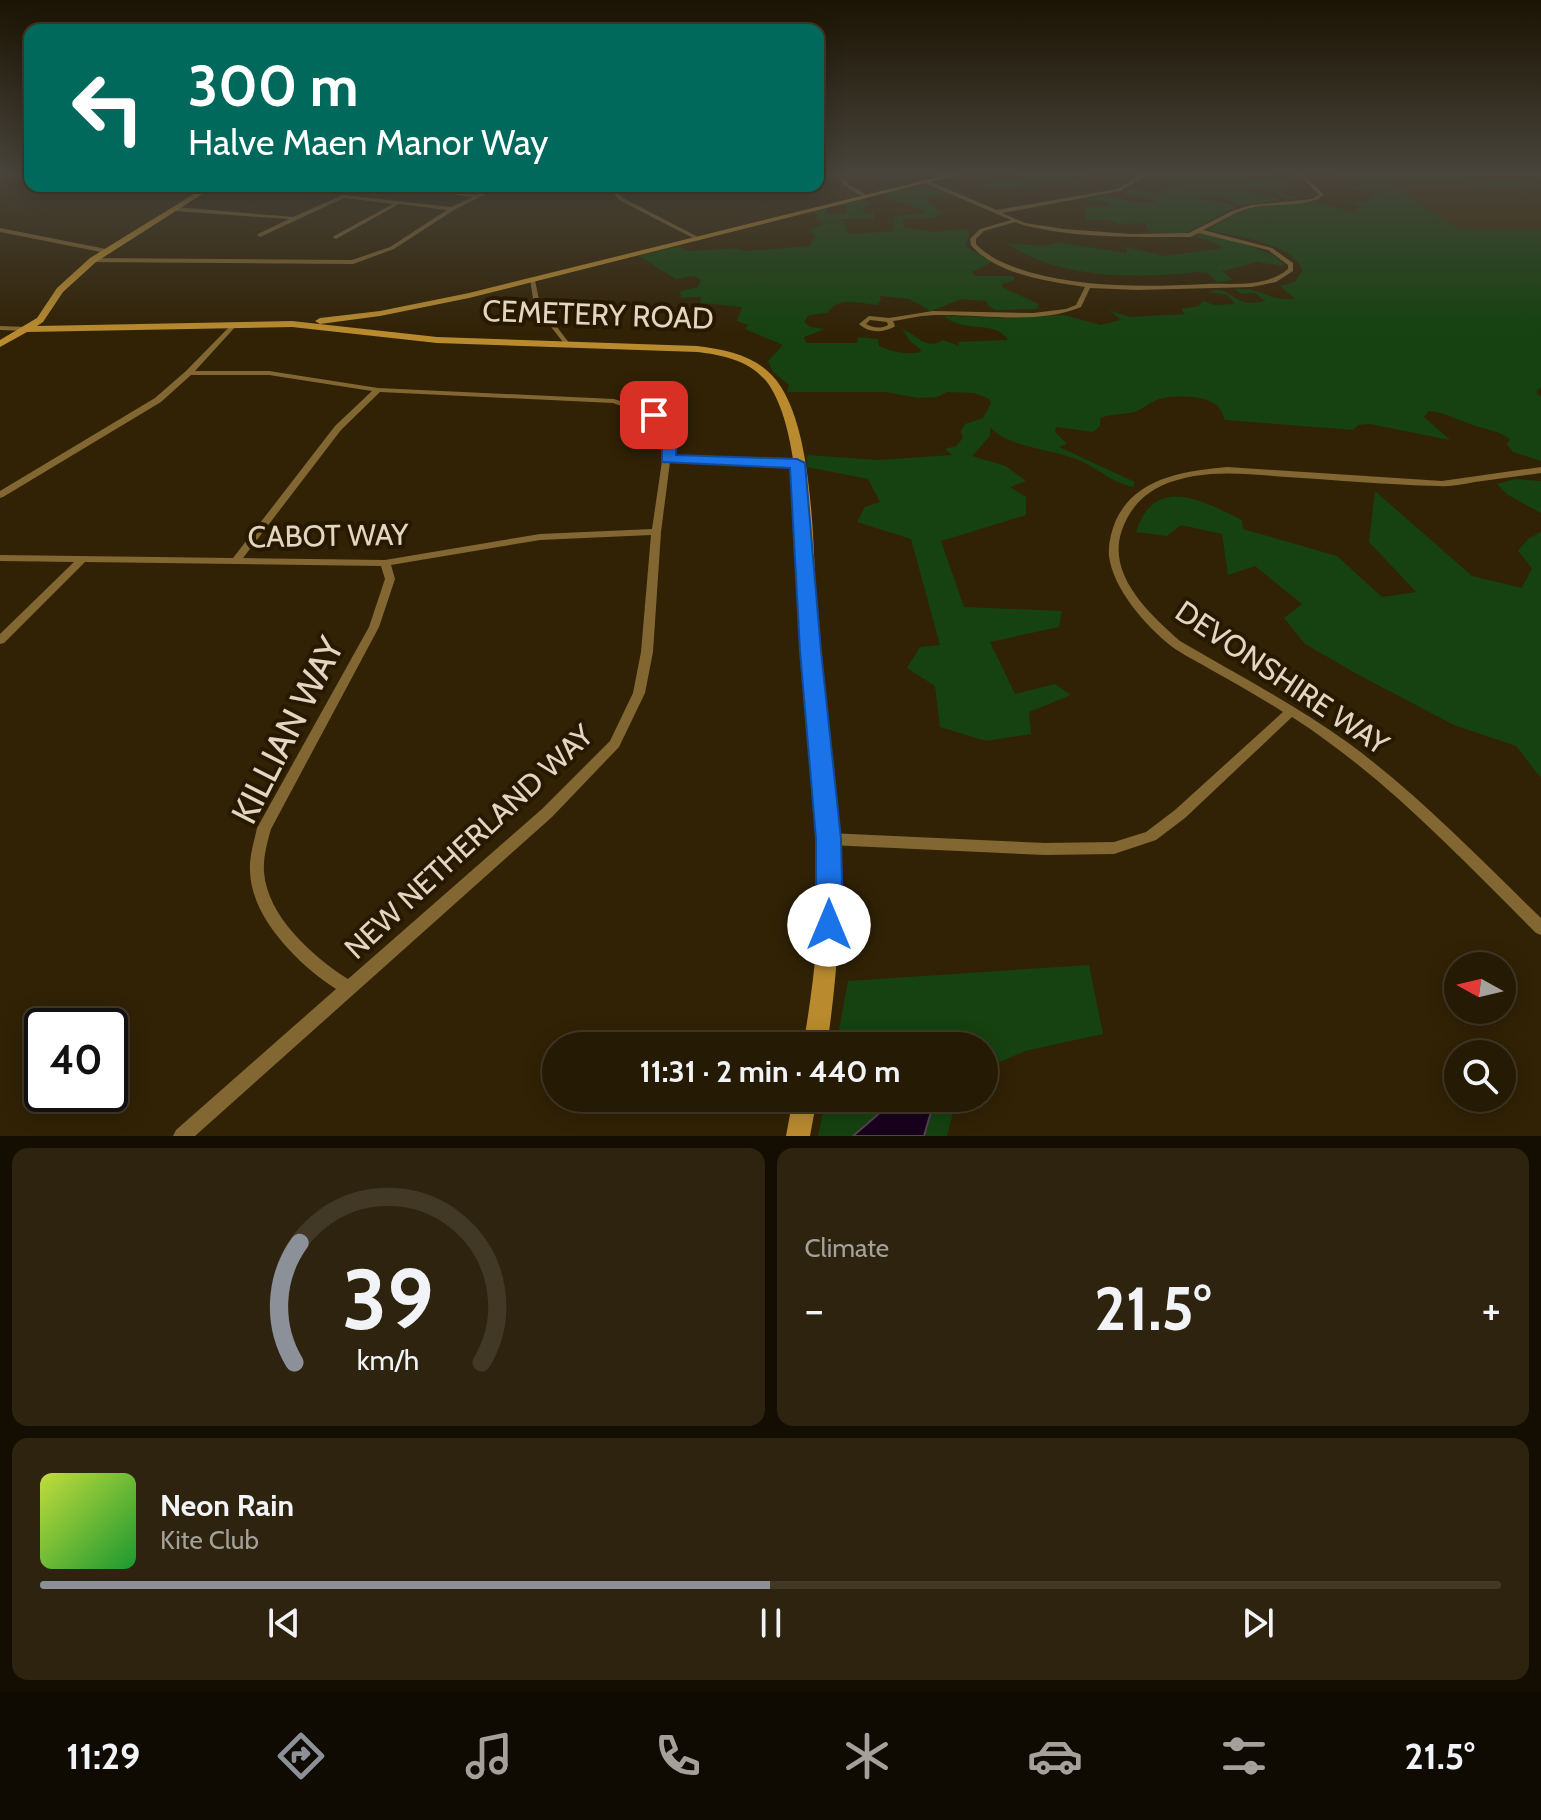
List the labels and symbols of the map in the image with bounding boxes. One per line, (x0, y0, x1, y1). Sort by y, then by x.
street label: CEMETERY ROAD (482, 292, 714, 337)
pin (620, 381, 688, 449)
street label: CABOT WAY (247, 516, 410, 555)
street label: DEVONSHIRE WAY (1169, 593, 1397, 763)
street label: KILLIAN WAY (221, 629, 353, 831)
street label: NEW NETHERLAND WAY (337, 716, 601, 967)
position arrow (787, 883, 871, 967)
north arrow (1444, 952, 1516, 1024)
speed limit sign: 40 (24, 1008, 128, 1112)

